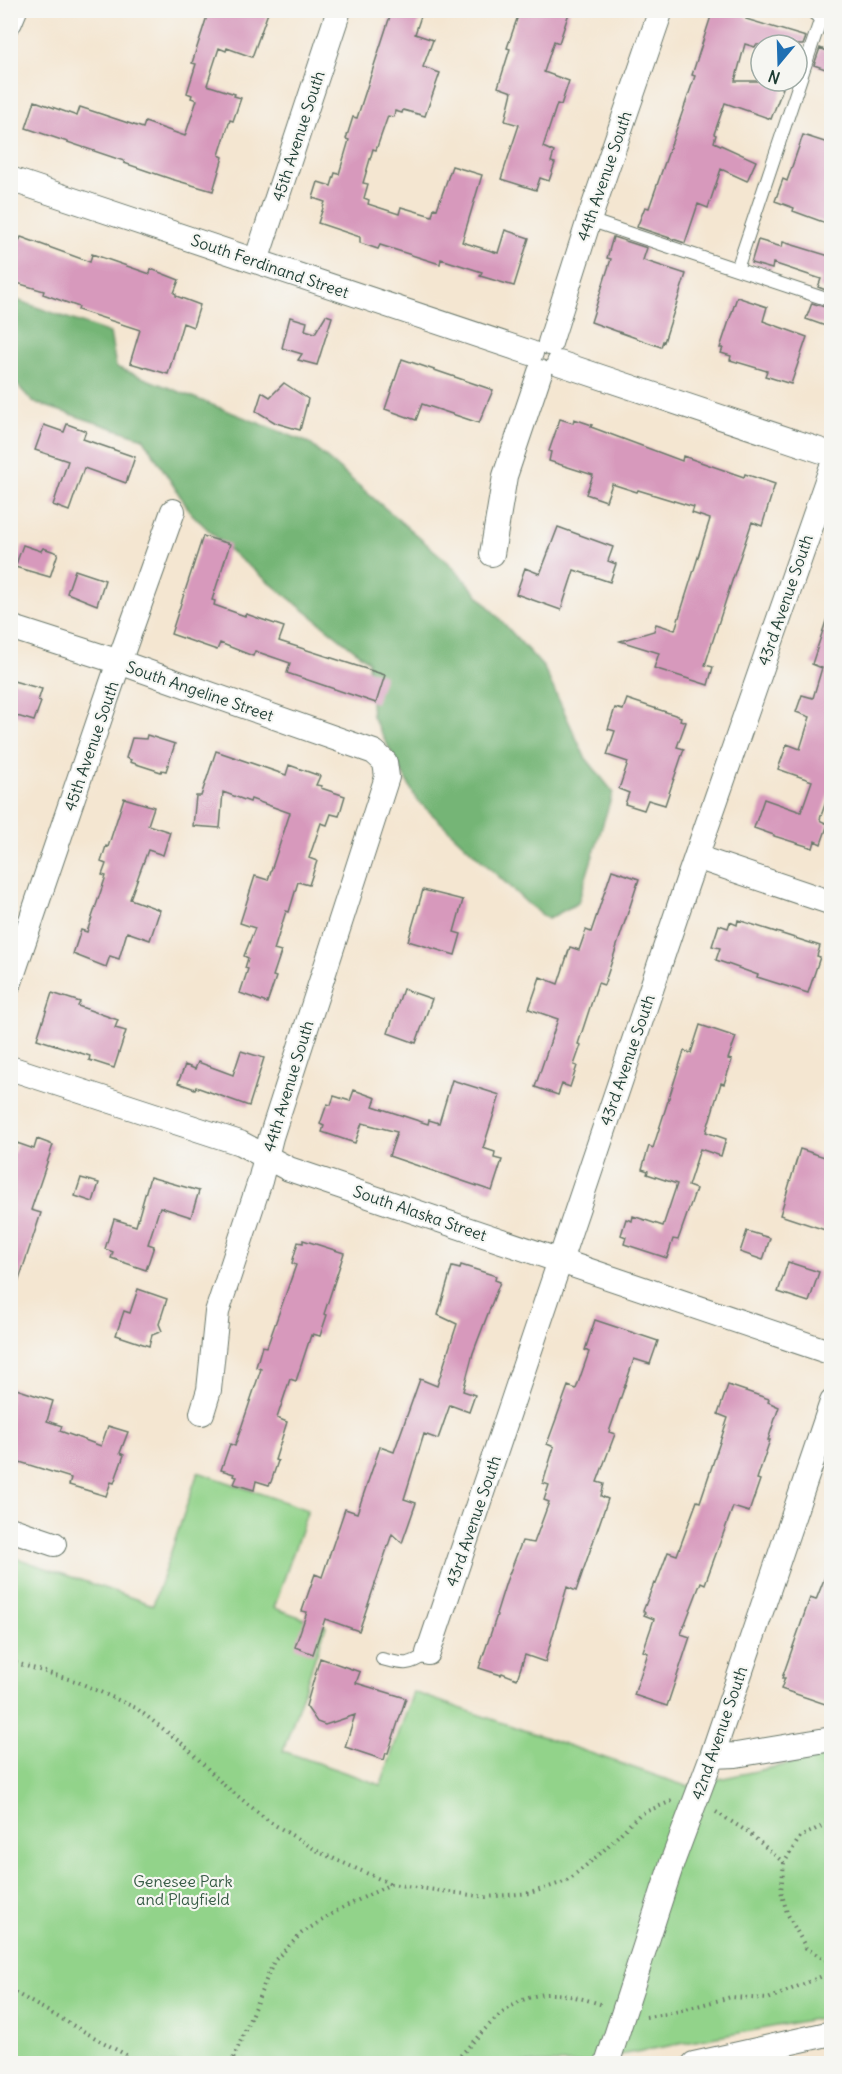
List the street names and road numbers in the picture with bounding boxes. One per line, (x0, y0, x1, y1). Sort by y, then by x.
street label: 45th Avenue South (267, 68, 329, 204)
street label: 44th Avenue South (572, 108, 636, 244)
street label: South Ferdinand Street (189, 230, 352, 303)
street label: 43rd Avenue South (753, 532, 817, 668)
street label: South Angeline Street (124, 656, 277, 726)
street label: 45th Avenue South (59, 678, 123, 814)
street label: 43rd Avenue South (595, 992, 659, 1128)
street label: 44th Avenue South (259, 1018, 317, 1154)
street label: South Alaska Street (351, 1181, 490, 1245)
street label: 43rd Avenue South (441, 1453, 505, 1589)
street label: 42nd Avenue South (687, 1664, 751, 1802)

